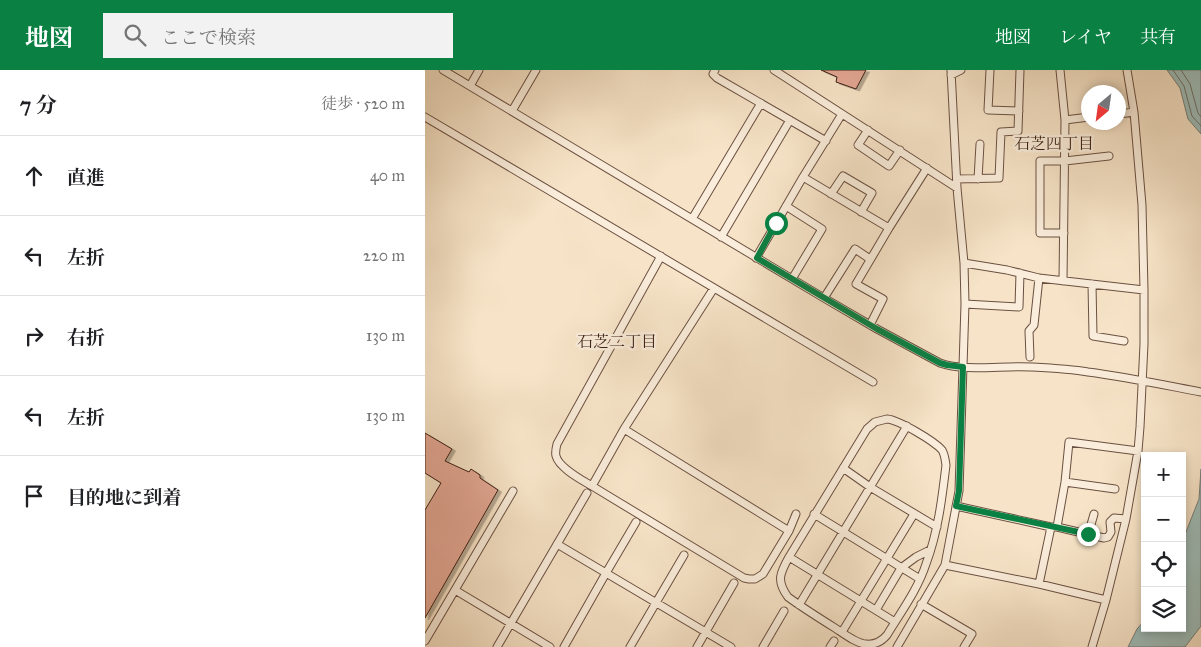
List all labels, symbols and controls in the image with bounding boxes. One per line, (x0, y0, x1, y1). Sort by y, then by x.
search box (103, 13, 453, 58)
icon: search (121, 21, 149, 49)
text: 地図 (25, 23, 73, 53)
text: ここで検索 (161, 26, 256, 49)
text: 地図 (995, 26, 1031, 48)
text: レイヤ (1059, 26, 1112, 48)
text: 共有 (1140, 26, 1176, 48)
north arrow (1081, 85, 1126, 130)
text: 7 分 (20, 92, 57, 118)
text: 徒歩 · 520 m (321, 94, 405, 113)
district label: 石芝四丁目 (1014, 134, 1094, 153)
icon: ahead (20, 162, 48, 190)
text: 直進 (67, 166, 105, 189)
text: 40 m (370, 166, 405, 185)
route start (765, 212, 788, 235)
icon: left (20, 242, 48, 270)
text: 左折 (67, 246, 105, 269)
text: 220 m (363, 246, 405, 265)
icon: right (20, 322, 48, 350)
text: 右折 (67, 326, 105, 349)
text: 130 m (366, 326, 405, 345)
district label: 石芝二丁目 (577, 332, 657, 351)
icon: left (20, 402, 48, 430)
text: 左折 (67, 406, 105, 429)
text: 130 m (366, 406, 405, 425)
map controls (1141, 452, 1186, 632)
button: + (1141, 452, 1186, 497)
icon: arrive (20, 482, 48, 510)
text: 目的地に到着 (67, 486, 181, 509)
button: − (1141, 497, 1186, 542)
route end (1077, 523, 1100, 546)
button: locate (1141, 542, 1186, 587)
button: layers (1141, 587, 1186, 632)

